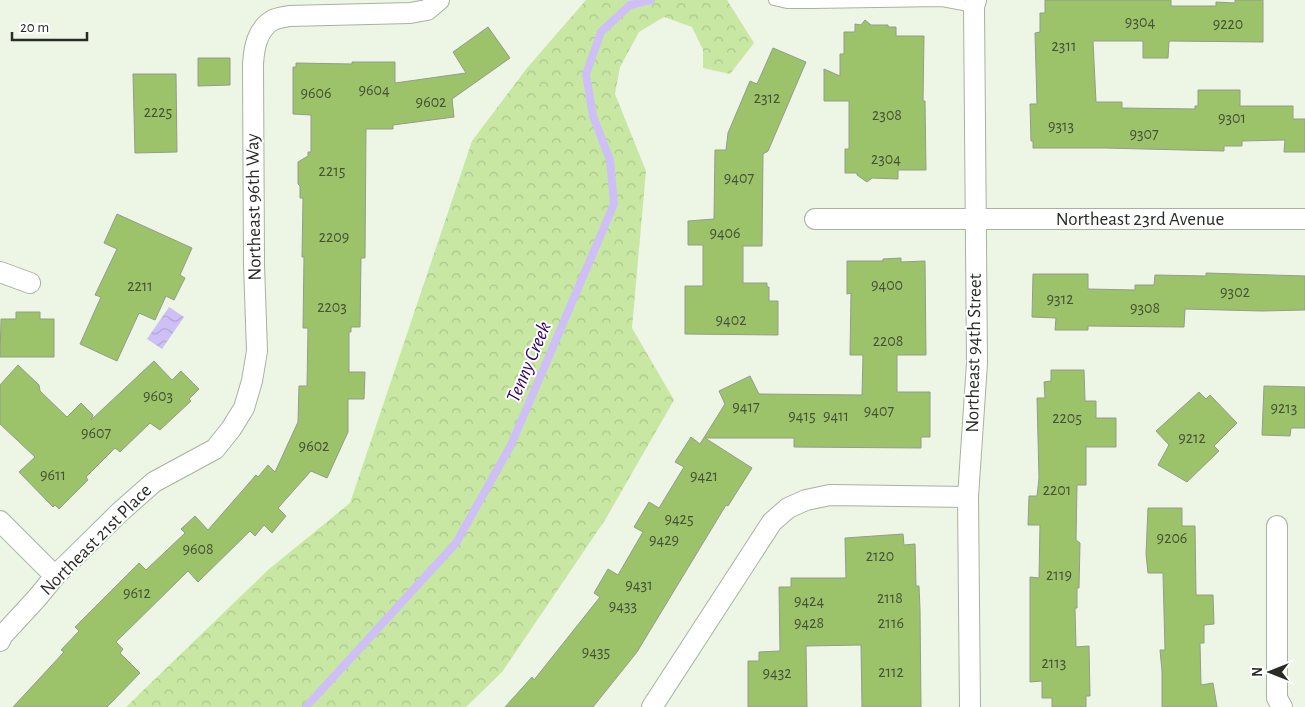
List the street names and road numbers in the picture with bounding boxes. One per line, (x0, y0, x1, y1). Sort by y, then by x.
street label: Northeast 96th Way (243, 133, 265, 281)
street label: Northeast 23rd Avenue (1056, 210, 1224, 229)
street label: Northeast 94th Street (963, 273, 985, 433)
street label: Northeast 21st Place (37, 481, 155, 599)

